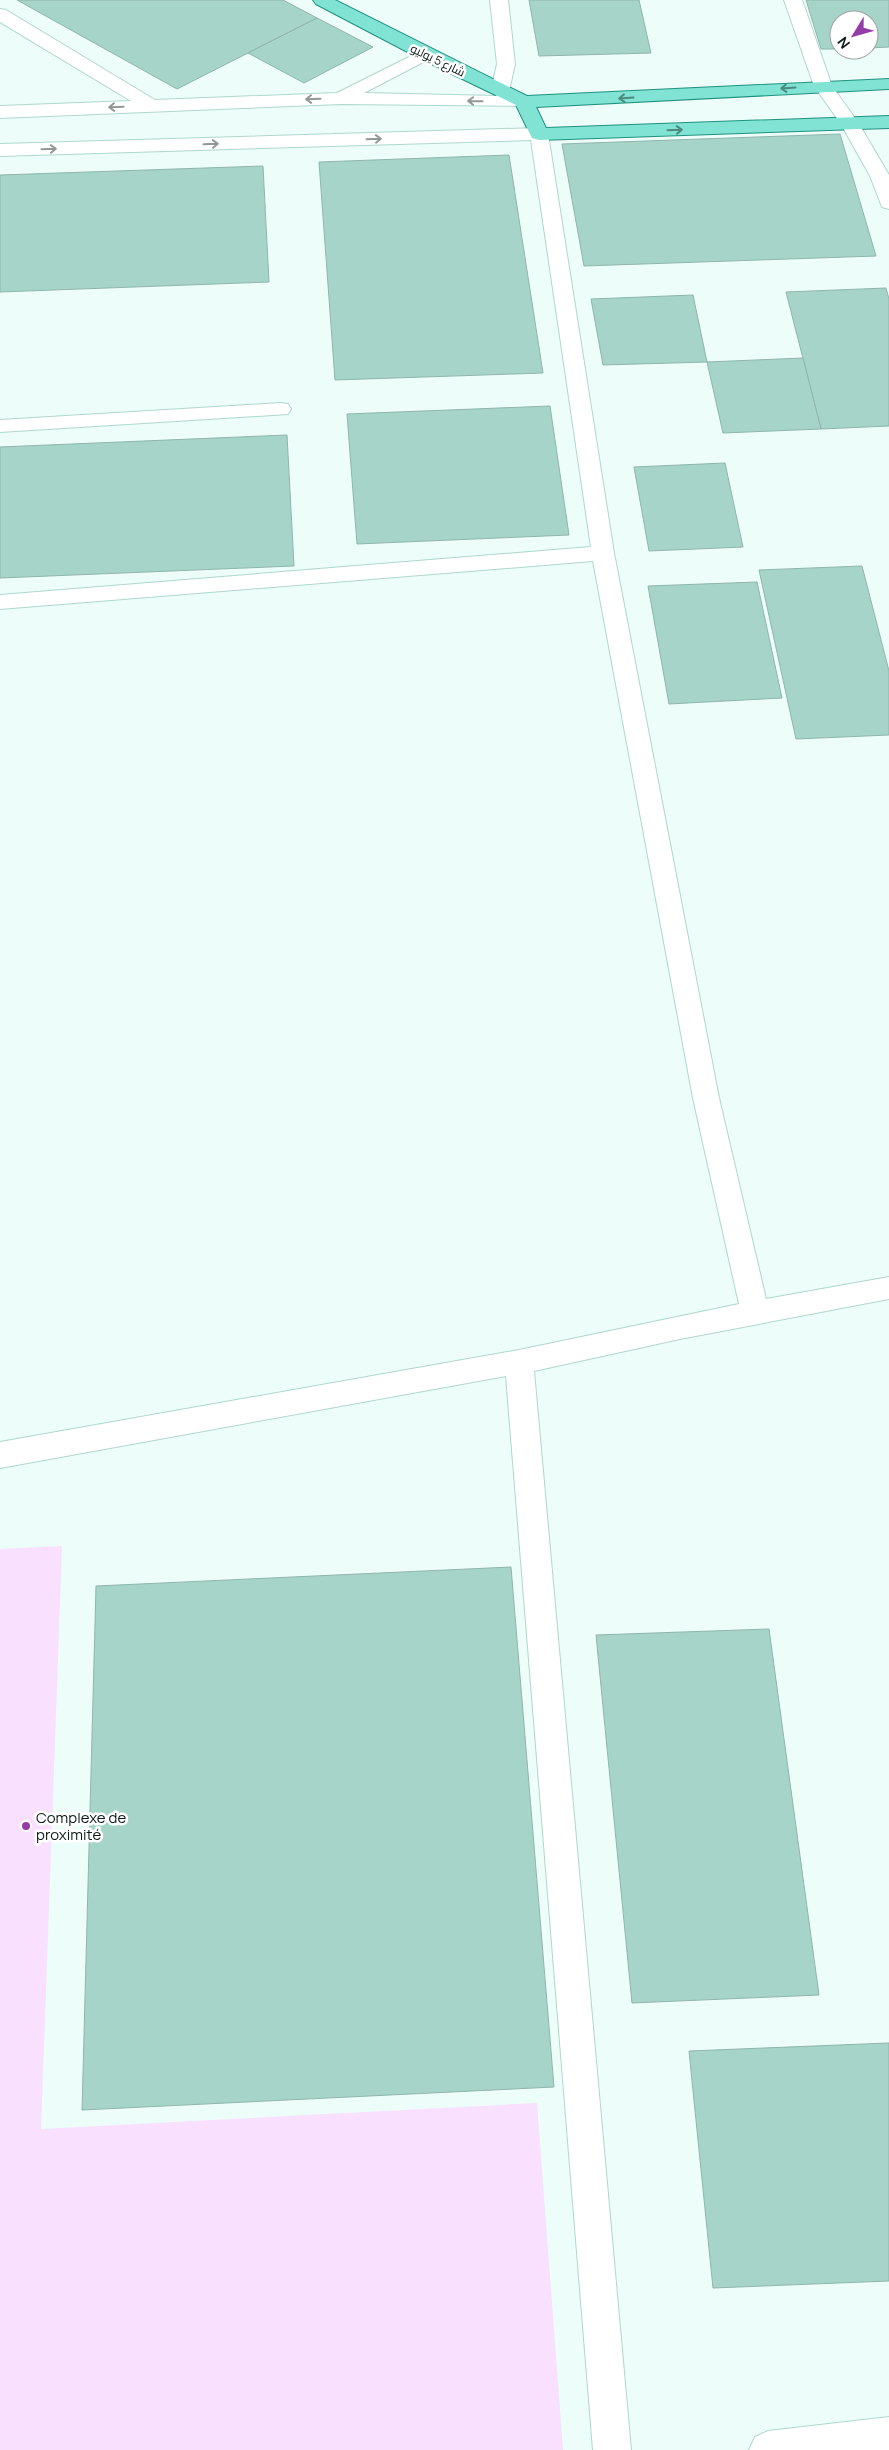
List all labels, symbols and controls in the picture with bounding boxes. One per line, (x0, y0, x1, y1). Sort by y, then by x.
north arrow (829, 10, 879, 60)
text: N (833, 33, 854, 53)
street label: شارع 5 يوليو (408, 39, 468, 81)
one-way arrow (780, 84, 796, 93)
one-way arrow (618, 94, 634, 103)
one-way arrow (305, 95, 321, 104)
one-way arrow (468, 96, 484, 106)
one-way arrow (108, 103, 124, 112)
one-way arrow (667, 125, 683, 134)
one-way arrow (365, 134, 381, 144)
one-way arrow (202, 139, 219, 149)
one-way arrow (40, 144, 56, 153)
place label: Complexe de proximité (36, 1807, 126, 1845)
marker: Complexe de proximité (20, 1820, 32, 1832)

